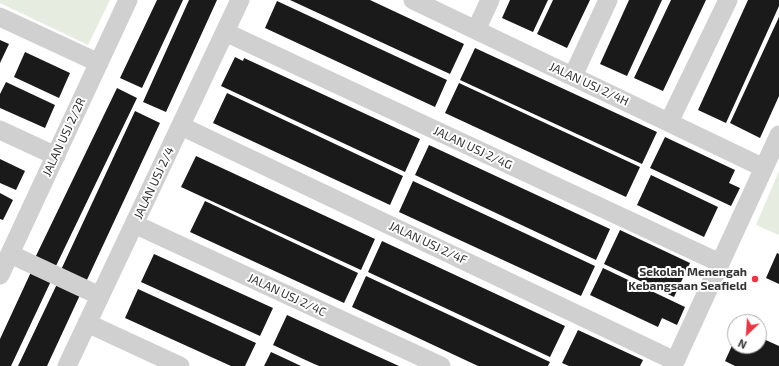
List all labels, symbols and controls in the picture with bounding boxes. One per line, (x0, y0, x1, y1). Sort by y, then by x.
street label: JALAN USJ 2/4H (547, 59, 631, 109)
street label: JALAN USJ 2/2R (40, 95, 88, 179)
street label: JALAN USJ 2/4G (431, 123, 515, 173)
street label: JALAN USJ 2/4 (131, 145, 177, 221)
street label: JALAN USJ 2/4F (387, 219, 469, 267)
place label: Sekolah Menengah Kebangsaan Seafield (628, 265, 747, 293)
street label: JALAN USJ 2/4C (245, 271, 329, 319)
marker: Sekolah Menengah Kebangsaan Seafield (750, 274, 760, 284)
north arrow (727, 314, 767, 354)
text: N (736, 337, 748, 352)

